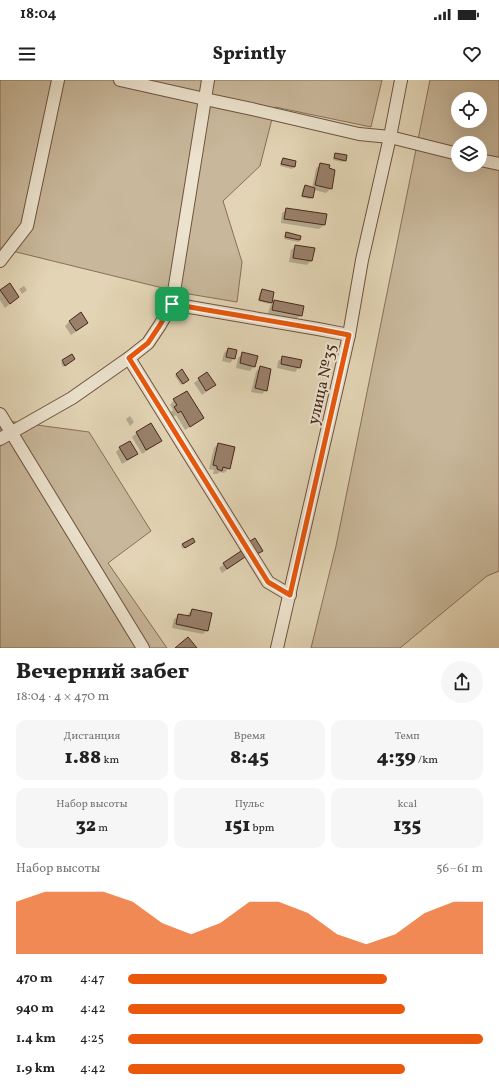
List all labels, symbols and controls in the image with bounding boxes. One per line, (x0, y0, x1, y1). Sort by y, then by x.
text: 18:04 (20, 4, 57, 25)
text: Sprintly (213, 42, 286, 67)
icon: menu (16, 43, 38, 65)
icon: heart (461, 43, 483, 65)
map controls (451, 92, 487, 172)
button: locate (451, 92, 487, 128)
button: layers (451, 136, 487, 172)
pin (155, 287, 189, 321)
icon: arrive (161, 293, 183, 315)
street label: улица №35 (303, 342, 343, 427)
text: Вечерний забег (16, 657, 189, 688)
button: share (441, 661, 483, 703)
text: 18:04 · 4 × 470 m (16, 688, 109, 706)
text: Дистанция (64, 729, 120, 744)
text: Время (234, 729, 265, 744)
text: Темп (395, 729, 420, 744)
text: 1.88 (65, 744, 101, 772)
text: 8:45 (230, 744, 269, 772)
text: 4:39 (376, 744, 416, 772)
text: km (101, 753, 119, 768)
text: /km (416, 753, 438, 768)
text: Набор высоты (56, 797, 127, 812)
text: Пульс (235, 797, 264, 812)
text: kcal (397, 797, 417, 812)
text: 32 (76, 812, 96, 840)
text: 151 (224, 812, 250, 840)
text: 135 (393, 812, 421, 840)
text: m (96, 821, 108, 836)
text: bpm (250, 821, 275, 836)
text: Набор высоты (16, 860, 100, 878)
text: 56–61 m (436, 860, 483, 878)
text: 470 m (16, 970, 53, 988)
text: 4:47 (80, 970, 105, 988)
text: 940 m (16, 1000, 54, 1018)
text: 4:42 (80, 1000, 106, 1018)
text: 1.4 km (16, 1030, 56, 1048)
text: 4:25 (80, 1030, 104, 1048)
text: 1.9 km (16, 1060, 55, 1078)
text: 4:42 (80, 1060, 106, 1078)

